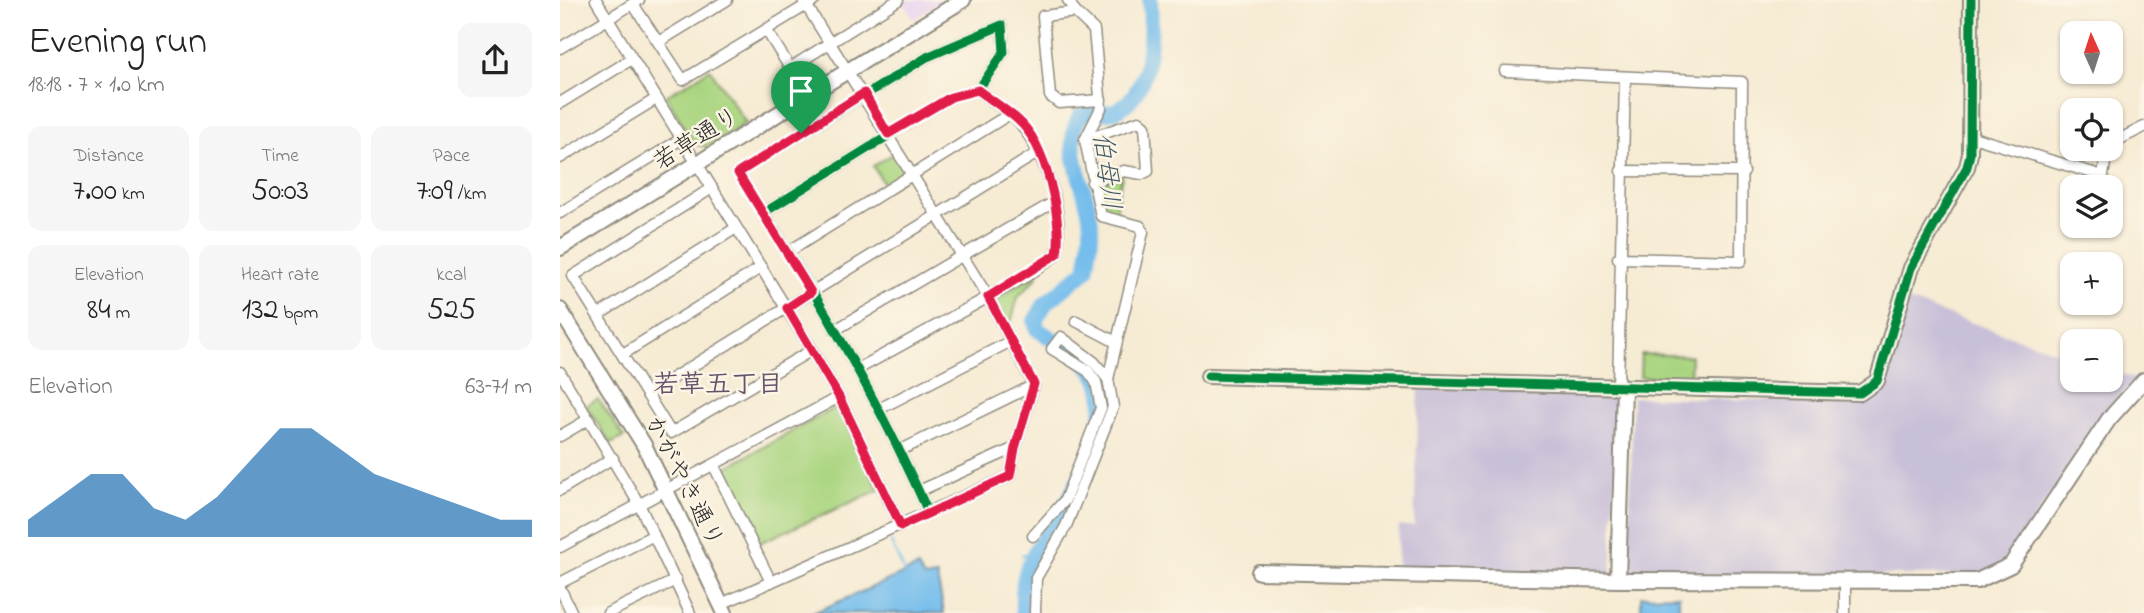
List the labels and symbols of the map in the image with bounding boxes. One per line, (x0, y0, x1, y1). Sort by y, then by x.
north arrow (2060, 21, 2123, 84)
pin (771, 61, 831, 133)
street label: 若草通り (647, 100, 747, 180)
water label: 伯母川 (1081, 130, 1129, 212)
district label: 若草五丁目 (653, 367, 783, 405)
street label: かがやき通り (634, 410, 731, 554)

